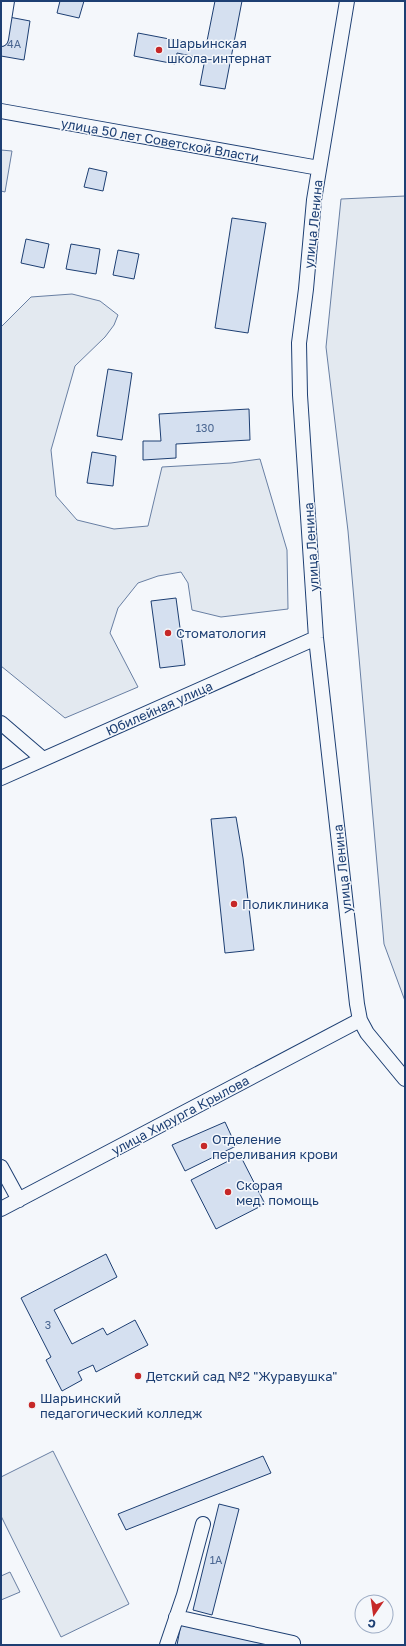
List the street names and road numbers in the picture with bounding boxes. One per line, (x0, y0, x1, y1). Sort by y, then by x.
street label: улица 50 лет Советской Власти (60, 115, 260, 165)
street label: улица Ленина (300, 179, 326, 269)
street label: улица Ленина (300, 502, 322, 592)
street label: Юбилейная улица (103, 677, 215, 739)
street label: улица Ленина (329, 824, 355, 914)
street label: улица Хирурга Крылова (108, 1072, 252, 1158)

